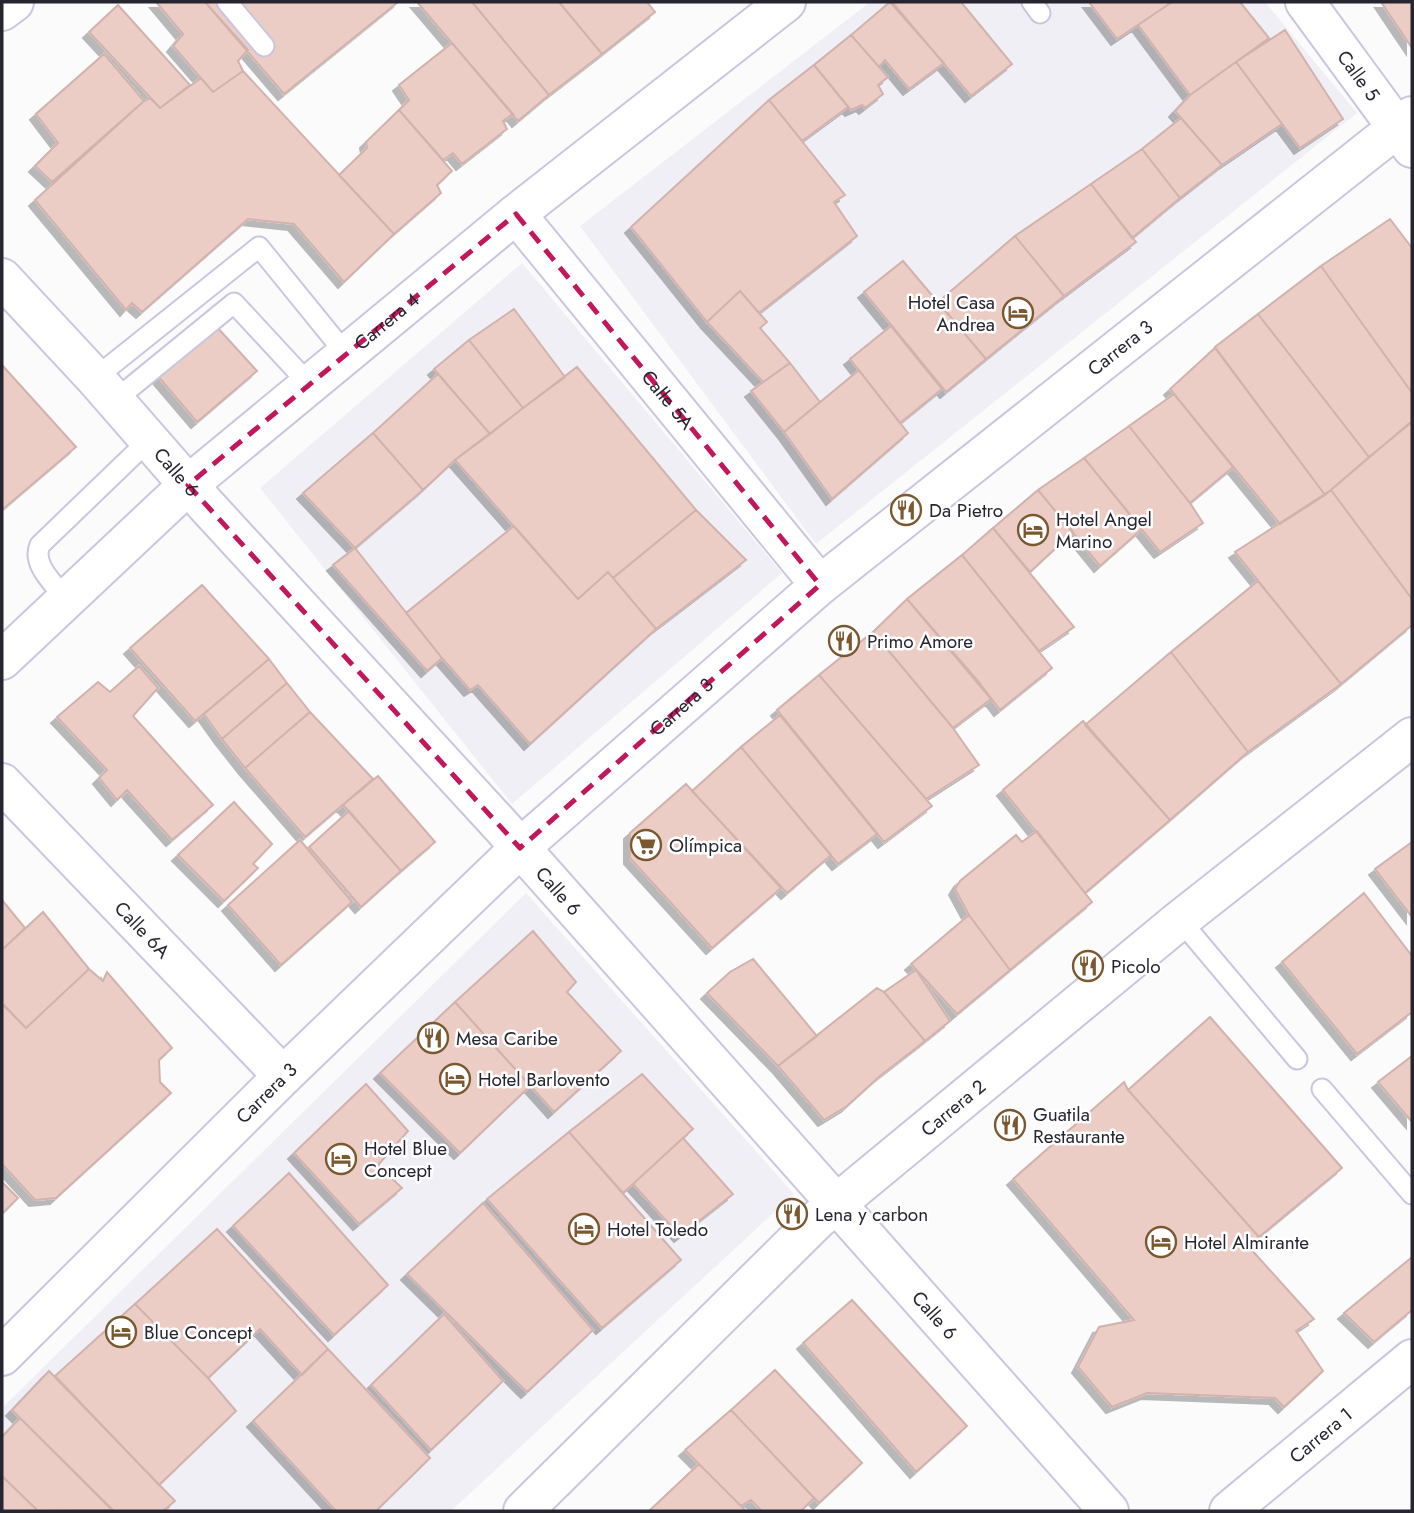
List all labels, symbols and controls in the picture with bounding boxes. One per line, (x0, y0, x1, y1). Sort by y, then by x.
street label: Calle 5 (1331, 44, 1387, 106)
street label: Carrera 4 (348, 286, 425, 356)
place label: Hotel Casa Andrea (908, 289, 995, 338)
hotel icon: Hotel Casa Andrea (1001, 296, 1035, 330)
street label: Carrera 3 (1081, 313, 1158, 382)
street label: Calle 5A (636, 364, 701, 435)
street label: Calle 6 (148, 441, 206, 502)
restaurant icon: Da Pietro (889, 493, 923, 527)
place label: Da Pietro (929, 497, 1003, 524)
place label: Hotel Angel Marino (1056, 506, 1152, 555)
hotel icon: Hotel Angel Marino (1016, 513, 1050, 547)
restaurant icon: Primo Amore (827, 624, 861, 658)
place label: Primo Amore (867, 628, 973, 655)
street label: Carrera 3 (644, 671, 719, 742)
supermarket icon: Olímpica (629, 828, 663, 862)
place label: Olímpica (669, 832, 742, 859)
street label: Calle 6 (530, 860, 588, 921)
street label: Calle 6A (109, 895, 177, 964)
restaurant icon: Picolo (1071, 949, 1105, 983)
place label: Picolo (1111, 953, 1161, 980)
restaurant icon: Mesa Caribe (416, 1021, 450, 1055)
place label: Mesa Caribe (456, 1025, 558, 1052)
street label: Carrera 3 (230, 1056, 303, 1129)
hotel icon: Hotel Barlovento (438, 1062, 472, 1096)
place label: Hotel Barlovento (478, 1066, 610, 1093)
street label: Carrera 2 (915, 1073, 991, 1143)
place label: Guatila Restaurante (1033, 1101, 1125, 1150)
restaurant icon: Guatila Restaurante (993, 1108, 1027, 1142)
place label: Hotel Blue Concept (364, 1135, 447, 1184)
hotel icon: Hotel Blue Concept (324, 1142, 358, 1176)
restaurant icon: Lena y carbon (775, 1197, 809, 1231)
place label: Lena y carbon (815, 1201, 928, 1228)
hotel icon: Hotel Toledo (567, 1212, 601, 1246)
place label: Hotel Toledo (607, 1216, 708, 1243)
hotel icon: Hotel Almirante (1144, 1225, 1178, 1259)
place label: Hotel Almirante (1184, 1229, 1309, 1256)
street label: Calle 6 (906, 1285, 964, 1345)
hotel icon: Blue Concept (104, 1315, 138, 1349)
place label: Blue Concept (144, 1319, 252, 1346)
street label: Carrera 1 (1283, 1401, 1358, 1469)

